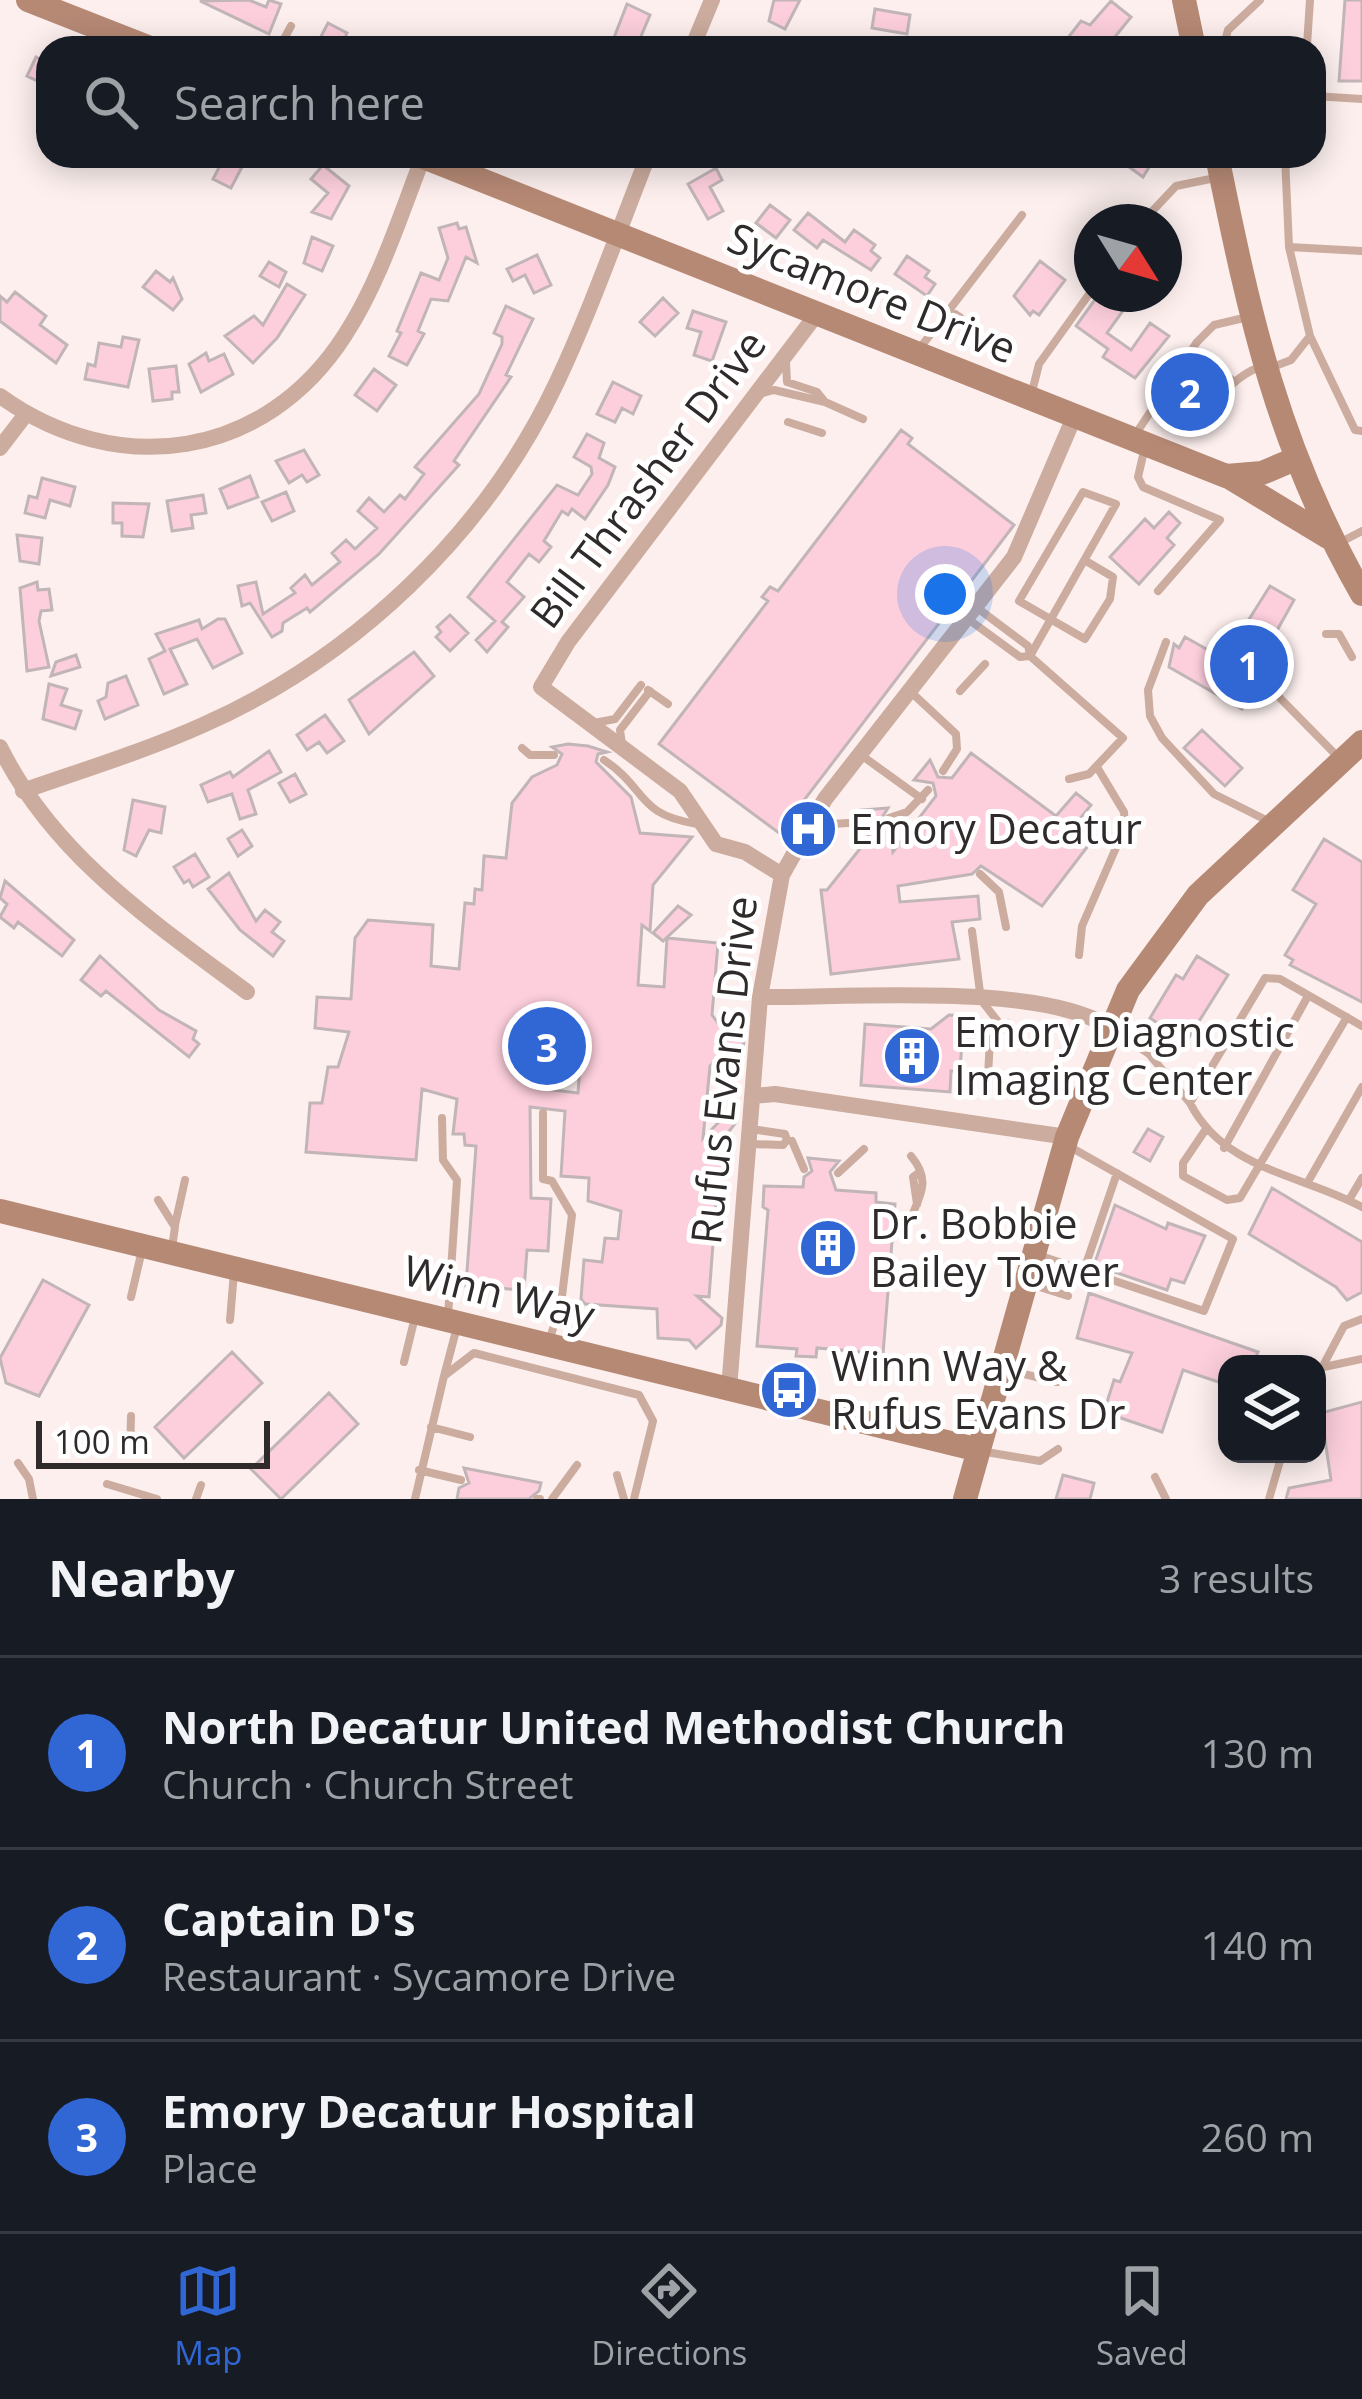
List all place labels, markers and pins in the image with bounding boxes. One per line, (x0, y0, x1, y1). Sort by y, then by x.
pin: 2 (1151, 347, 1229, 437)
pin: 1 (1210, 619, 1288, 709)
hospital icon: Emory Decatur (777, 798, 839, 860)
place label: Emory Decatur (850, 799, 1142, 856)
pin: 3 (508, 1001, 586, 1091)
place label: Emory Diagnostic Imaging Center (954, 1002, 1295, 1107)
building icon: Emory Diagnostic Imaging Center (881, 1025, 943, 1087)
place label: Dr. Bobbie Bailey Tower (870, 1194, 1119, 1299)
building icon: Dr. Bobbie Bailey Tower (797, 1217, 859, 1279)
place label: Winn Way & Rufus Evans Dr (831, 1336, 1125, 1441)
bus stop icon: Winn Way & Rufus Evans Dr (758, 1359, 820, 1421)

